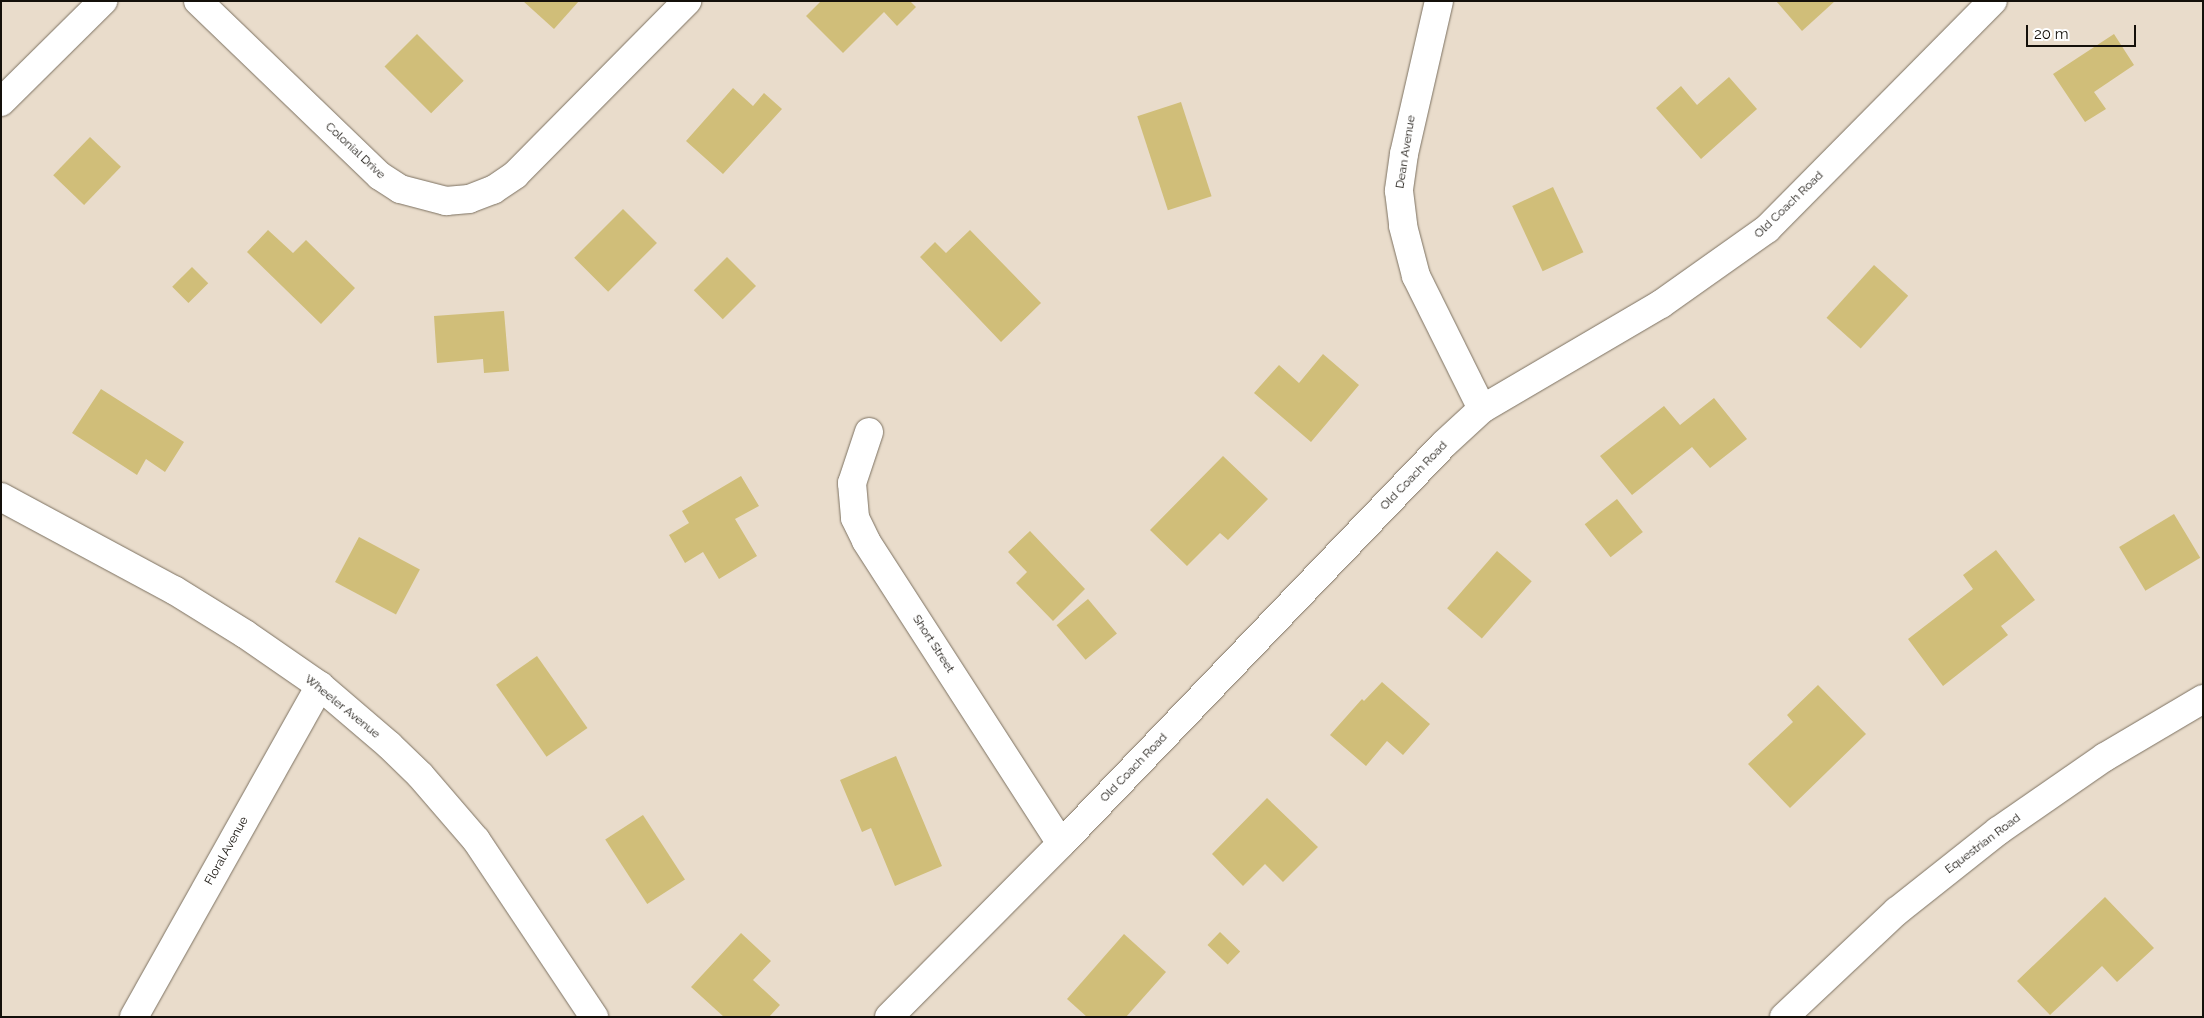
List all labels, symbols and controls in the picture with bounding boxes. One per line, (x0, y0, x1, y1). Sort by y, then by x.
scale bar (2029, 15, 2139, 47)
text: 20 m (2034, 25, 2069, 43)
street label: Dean Avenue (1393, 114, 1419, 190)
street label: Colonial Drive (322, 120, 388, 182)
street label: Old Coach Road (1752, 169, 1826, 241)
street label: Old Coach Road (1378, 439, 1450, 513)
street label: Short Street (909, 612, 957, 676)
street label: Wheeler Avenue (301, 672, 383, 742)
street label: Old Coach Road (1098, 731, 1170, 805)
street label: Equestrian Road (1942, 811, 2024, 877)
street label: Floral Avenue (202, 814, 252, 888)

